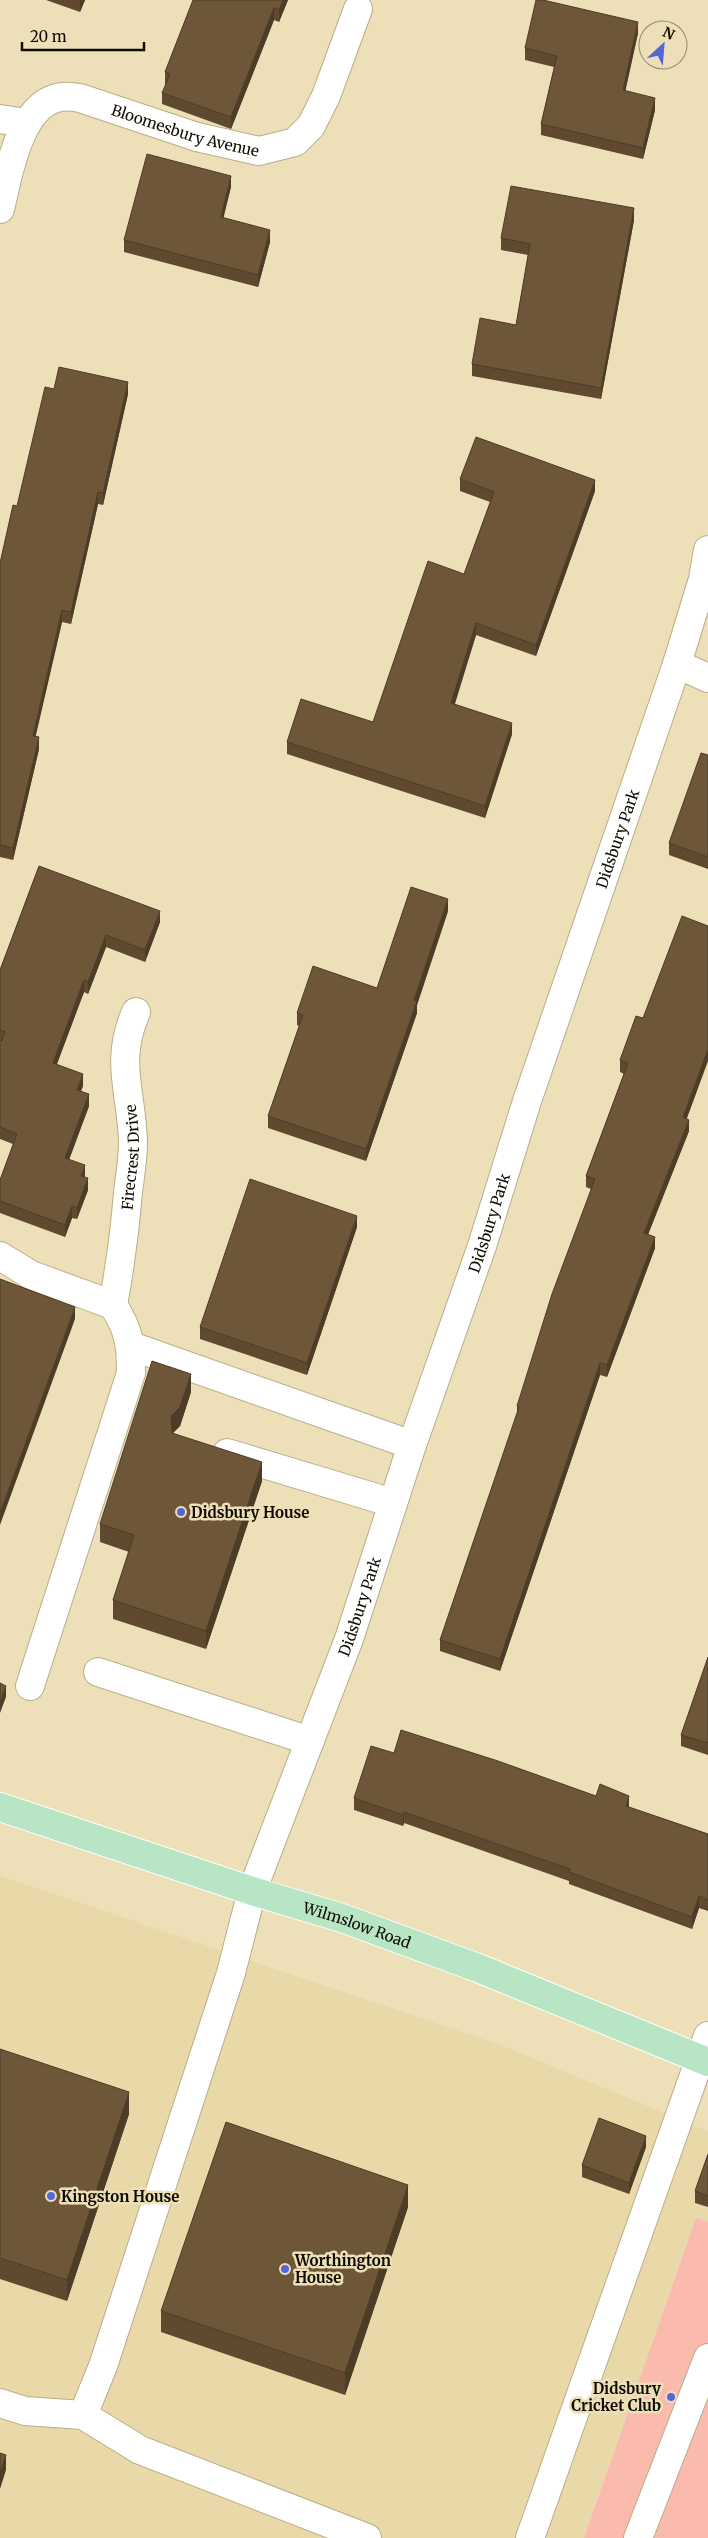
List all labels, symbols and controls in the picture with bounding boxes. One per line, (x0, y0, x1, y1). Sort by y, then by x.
scale bar (22, 20, 145, 52)
north arrow (638, 20, 688, 70)
text: N (660, 23, 678, 44)
text: 20 m (30, 27, 67, 46)
street label: Bloomesbury Avenue (109, 100, 261, 160)
street label: Didsbury Park (591, 786, 643, 891)
street label: Firecrest Drive (117, 1103, 143, 1211)
street label: Didsbury Park (464, 1170, 514, 1275)
place label: Didsbury House (191, 1503, 309, 1522)
marker: Didsbury House (175, 1506, 187, 1518)
street label: Didsbury Park (334, 1554, 385, 1659)
street label: Wilmslow Road (300, 1897, 413, 1952)
place label: Kingston House (61, 2187, 179, 2206)
marker: Kingston House (45, 2190, 57, 2202)
place label: Worthington House (294, 2251, 391, 2287)
marker: Worthington House (279, 2263, 291, 2275)
place label: Didsbury Cricket Club (571, 2379, 661, 2415)
marker: Didsbury Cricket Club (665, 2391, 677, 2403)

